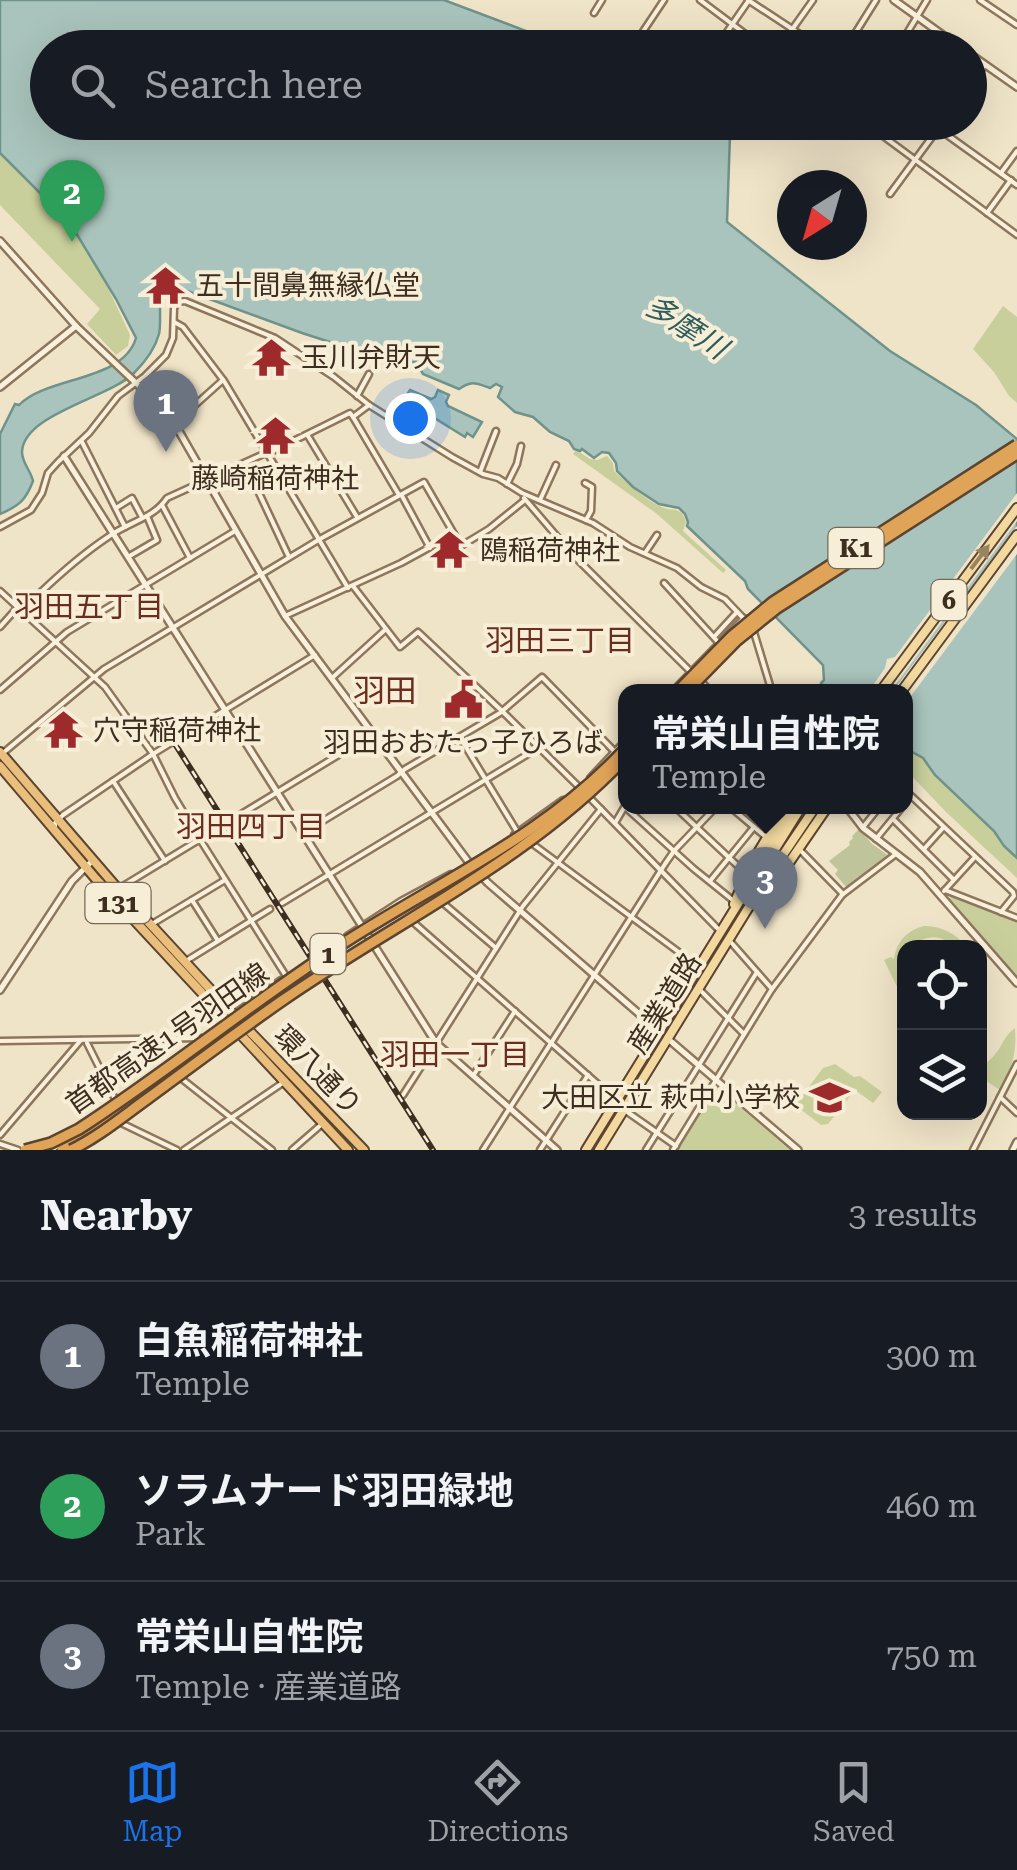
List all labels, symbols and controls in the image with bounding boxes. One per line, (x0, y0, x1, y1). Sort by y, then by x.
search box (30, 30, 987, 140)
icon: search (65, 58, 120, 113)
text: Search here (145, 63, 363, 107)
pin: 2 (40, 160, 104, 242)
north arrow (777, 170, 867, 260)
temple icon: 五十間鼻無縁仏堂 (145, 264, 187, 306)
place label: 五十間鼻無縁仏堂 (196, 269, 420, 302)
water label: 多摩川 (639, 287, 736, 367)
temple icon: 玉川弁財天 (250, 336, 292, 378)
place label: 玉川弁財天 (301, 341, 441, 374)
pin: 1 (134, 370, 198, 452)
your location (385, 393, 436, 444)
temple icon: 藤崎稲荷神社 (254, 414, 296, 456)
place label: 藤崎稲荷神社 (191, 462, 359, 495)
road number: K1 (828, 528, 884, 568)
temple icon: 鴎稲荷神社 (429, 529, 471, 571)
place label: 鴎稲荷神社 (480, 534, 620, 567)
one-way arrow (970, 544, 990, 570)
road number: 6 (932, 580, 966, 620)
district label: 羽田五丁目 (14, 589, 164, 624)
district label: 羽田三丁目 (485, 623, 635, 658)
district label: 羽田 (353, 672, 417, 710)
public building icon: 羽田おおたっ子ひろば (442, 679, 484, 721)
popup (618, 684, 913, 814)
temple icon: 穴守稲荷神社 (42, 709, 84, 751)
text: 常栄山自性院 (651, 712, 880, 756)
place label: 穴守稲荷神社 (93, 714, 261, 747)
place label: 羽田おおたっ子ひろば (323, 726, 603, 759)
text: Temple (651, 758, 766, 796)
district label: 羽田四丁目 (176, 809, 326, 844)
pin: 3 (732, 846, 798, 929)
road number: 131 (86, 883, 150, 923)
road number: 1 (310, 934, 346, 974)
map controls (897, 940, 987, 1120)
button: locate (897, 940, 987, 1030)
street label: 産業道路 (621, 947, 708, 1060)
street label: 首都高速1号羽田線 (60, 956, 275, 1121)
street label: 環八通り (267, 1019, 368, 1122)
button: layers (897, 1030, 987, 1120)
district label: 羽田一丁目 (380, 1037, 530, 1072)
school or university icon: 大田区立 萩中小学校 (809, 1076, 851, 1118)
place label: 大田区立 萩中小学校 (541, 1081, 800, 1114)
text: Nearby (40, 1191, 192, 1240)
text: 3 results (849, 1196, 977, 1234)
text: 白魚稲荷神社 (135, 1319, 363, 1363)
text: 1 (64, 1337, 81, 1375)
text: 300 m (886, 1337, 977, 1375)
text: Temple (135, 1365, 249, 1403)
text: ソラムナード羽田緑地 (135, 1469, 514, 1513)
text: 2 (64, 1487, 81, 1525)
text: 460 m (886, 1487, 977, 1525)
text: Park (135, 1515, 206, 1553)
text: 常栄山自性院 (135, 1615, 363, 1659)
text: 3 (64, 1637, 81, 1675)
text: 750 m (886, 1637, 977, 1675)
text: Temple · 産業道路 (135, 1668, 402, 1706)
tab: Map (123, 1755, 182, 1848)
tab: Directions (427, 1755, 568, 1848)
tab: Saved (813, 1755, 895, 1848)

